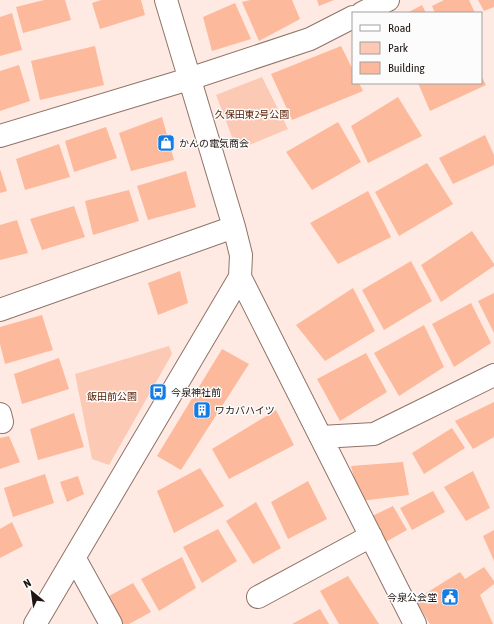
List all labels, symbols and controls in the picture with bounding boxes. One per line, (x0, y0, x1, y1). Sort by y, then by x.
legend (352, 12, 482, 84)
text: Road (388, 21, 411, 35)
text: Park (388, 41, 409, 55)
text: Building (388, 61, 426, 75)
park label: 久保田東2号公園 (215, 109, 289, 120)
shop icon: かんの電気商会 (156, 133, 176, 153)
place label: かんの電気商会 (179, 138, 249, 149)
bus stop icon: 今泉神社前 (148, 382, 168, 402)
place label: 今泉神社前 (171, 387, 221, 398)
park label: 飯田前公園 (87, 391, 137, 402)
building icon: ワカバハイツ (192, 400, 212, 420)
place label: ワカバハイツ (215, 405, 275, 416)
north arrow (12, 572, 52, 612)
text: N (21, 576, 33, 590)
public building icon: 今泉公会堂 (440, 587, 460, 607)
place label: 今泉公会堂 (387, 592, 437, 603)

